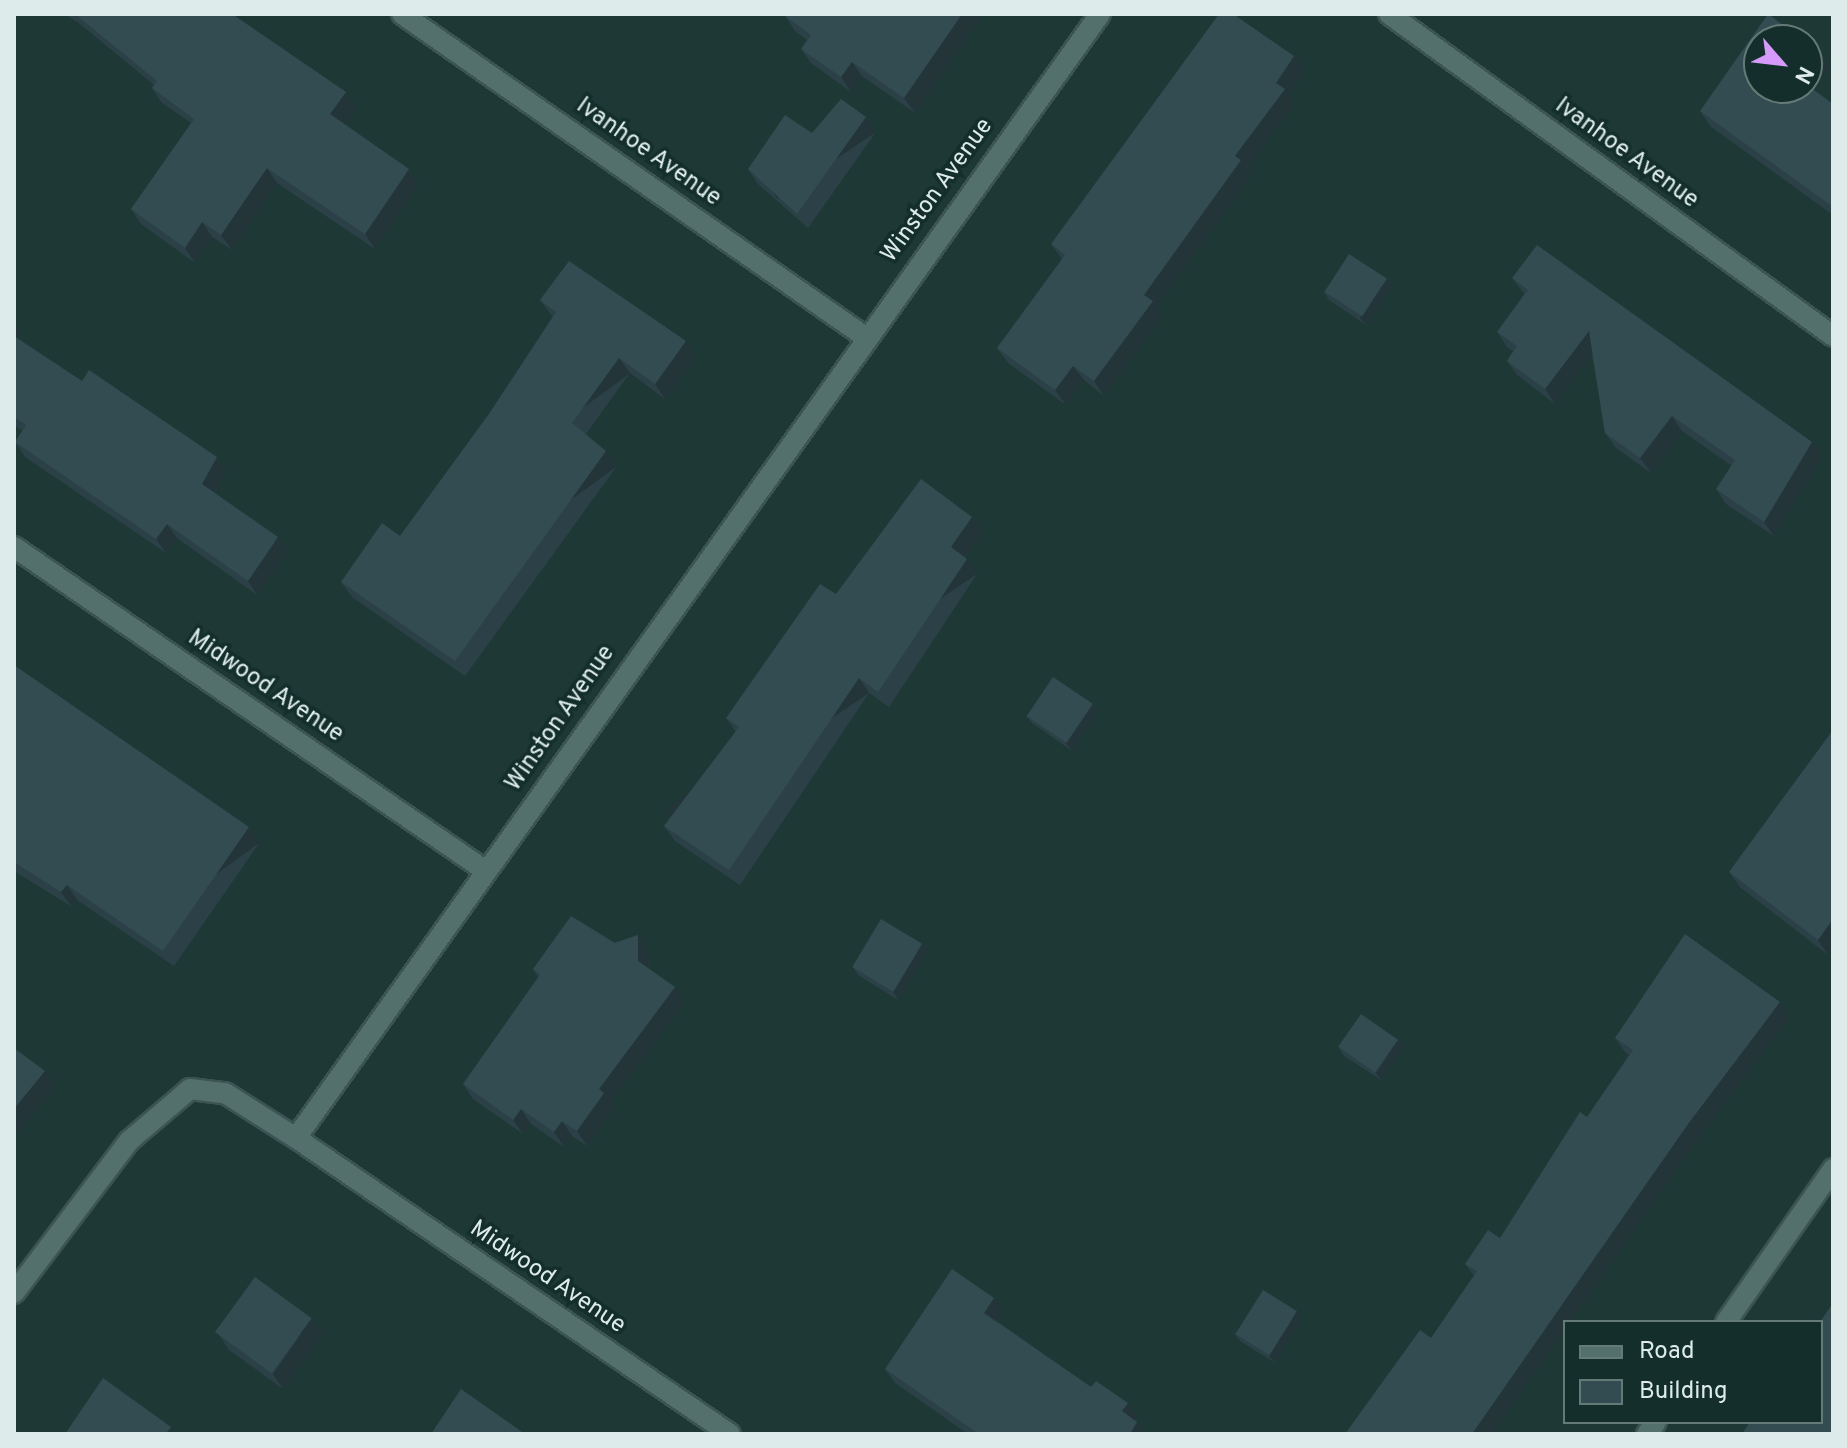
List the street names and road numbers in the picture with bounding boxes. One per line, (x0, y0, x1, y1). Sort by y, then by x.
street label: Ivanhoe Avenue (570, 92, 726, 214)
street label: Ivanhoe Avenue (1548, 92, 1704, 216)
street label: Winston Avenue (876, 113, 1000, 269)
street label: Midwood Avenue (181, 624, 349, 750)
street label: Winston Avenue (500, 640, 622, 798)
street label: Midwood Avenue (463, 1215, 631, 1341)

